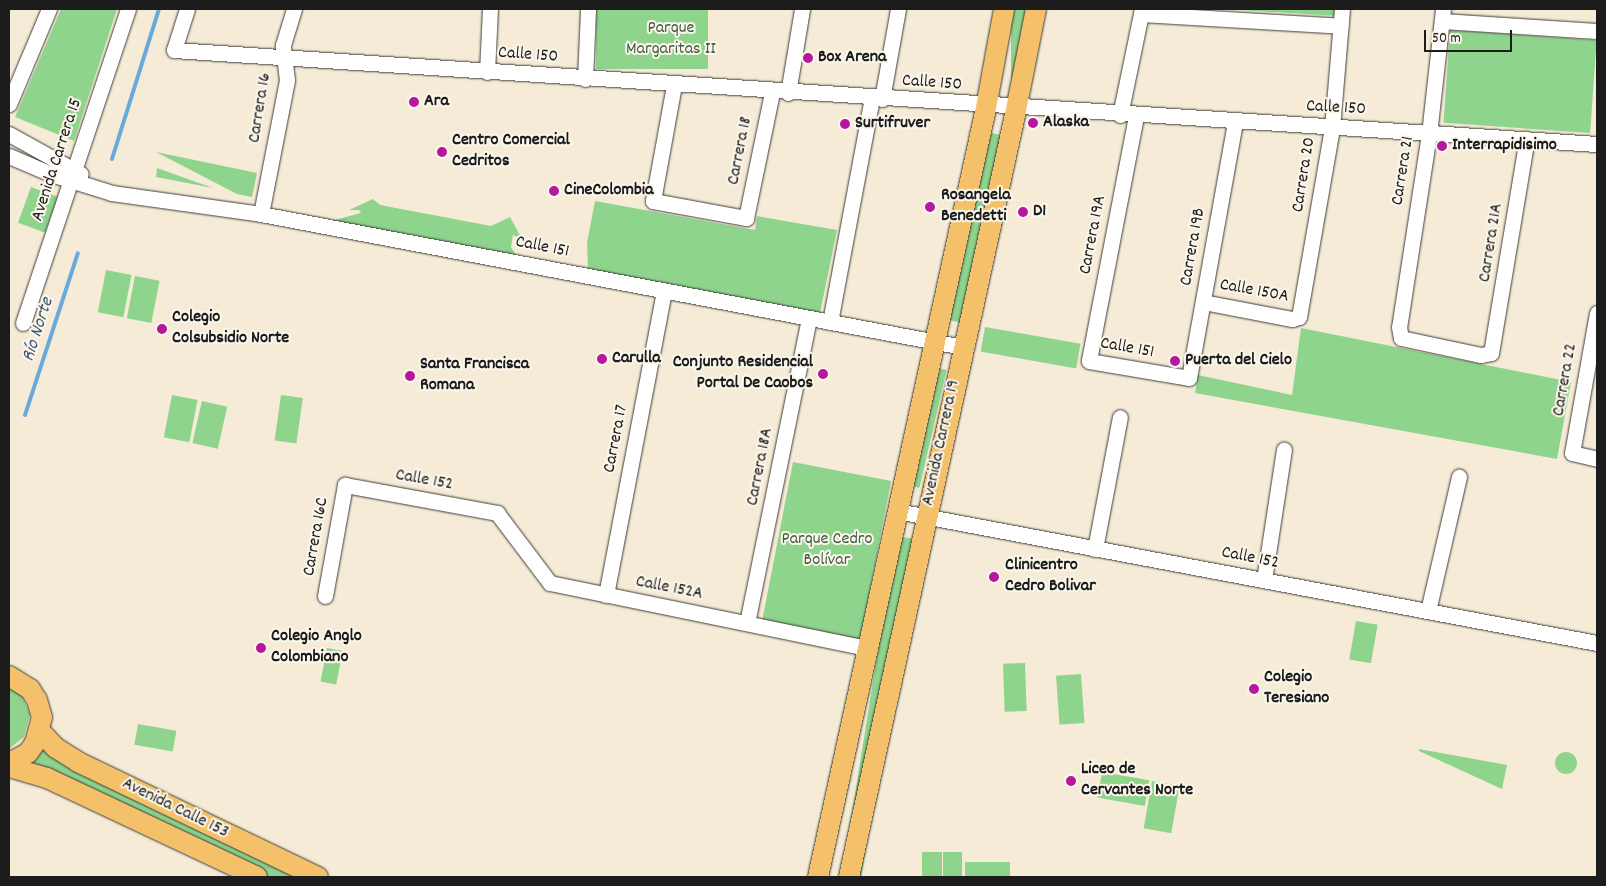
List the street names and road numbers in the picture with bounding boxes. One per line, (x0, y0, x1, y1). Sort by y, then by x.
street label: Calle 150 (497, 43, 559, 69)
street label: Carrera 16 (245, 71, 277, 145)
street label: Calle 150 (901, 71, 963, 97)
street label: Avenida Carrera 15 (28, 96, 88, 224)
street label: Calle 150 (1305, 97, 1367, 121)
street label: Carrera 18 (724, 115, 758, 187)
street label: Carrera 21 (1388, 135, 1420, 207)
street label: Carrera 20 (1288, 136, 1322, 214)
street label: Carrera 19A (1076, 194, 1112, 276)
street label: Carrera 21A (1475, 202, 1509, 284)
street label: Carrera 19B (1177, 206, 1211, 288)
street label: Calle 151 (513, 232, 571, 264)
street label: Calle 150A (1218, 275, 1290, 309)
street label: Calle 151 (1098, 334, 1156, 364)
street label: Carrera 22 (1549, 342, 1583, 418)
street label: Avenida Carrera 19 (918, 378, 966, 508)
street label: Carrera 17 (600, 403, 634, 475)
street label: Carrera 18A (743, 426, 779, 508)
street label: Calle 152 (394, 465, 454, 497)
street label: Carrera 16C (299, 496, 335, 578)
street label: Calle 152 (1219, 543, 1281, 575)
street label: Calle 152A (634, 572, 704, 606)
street label: Avenida Calle 153 (118, 774, 232, 844)

